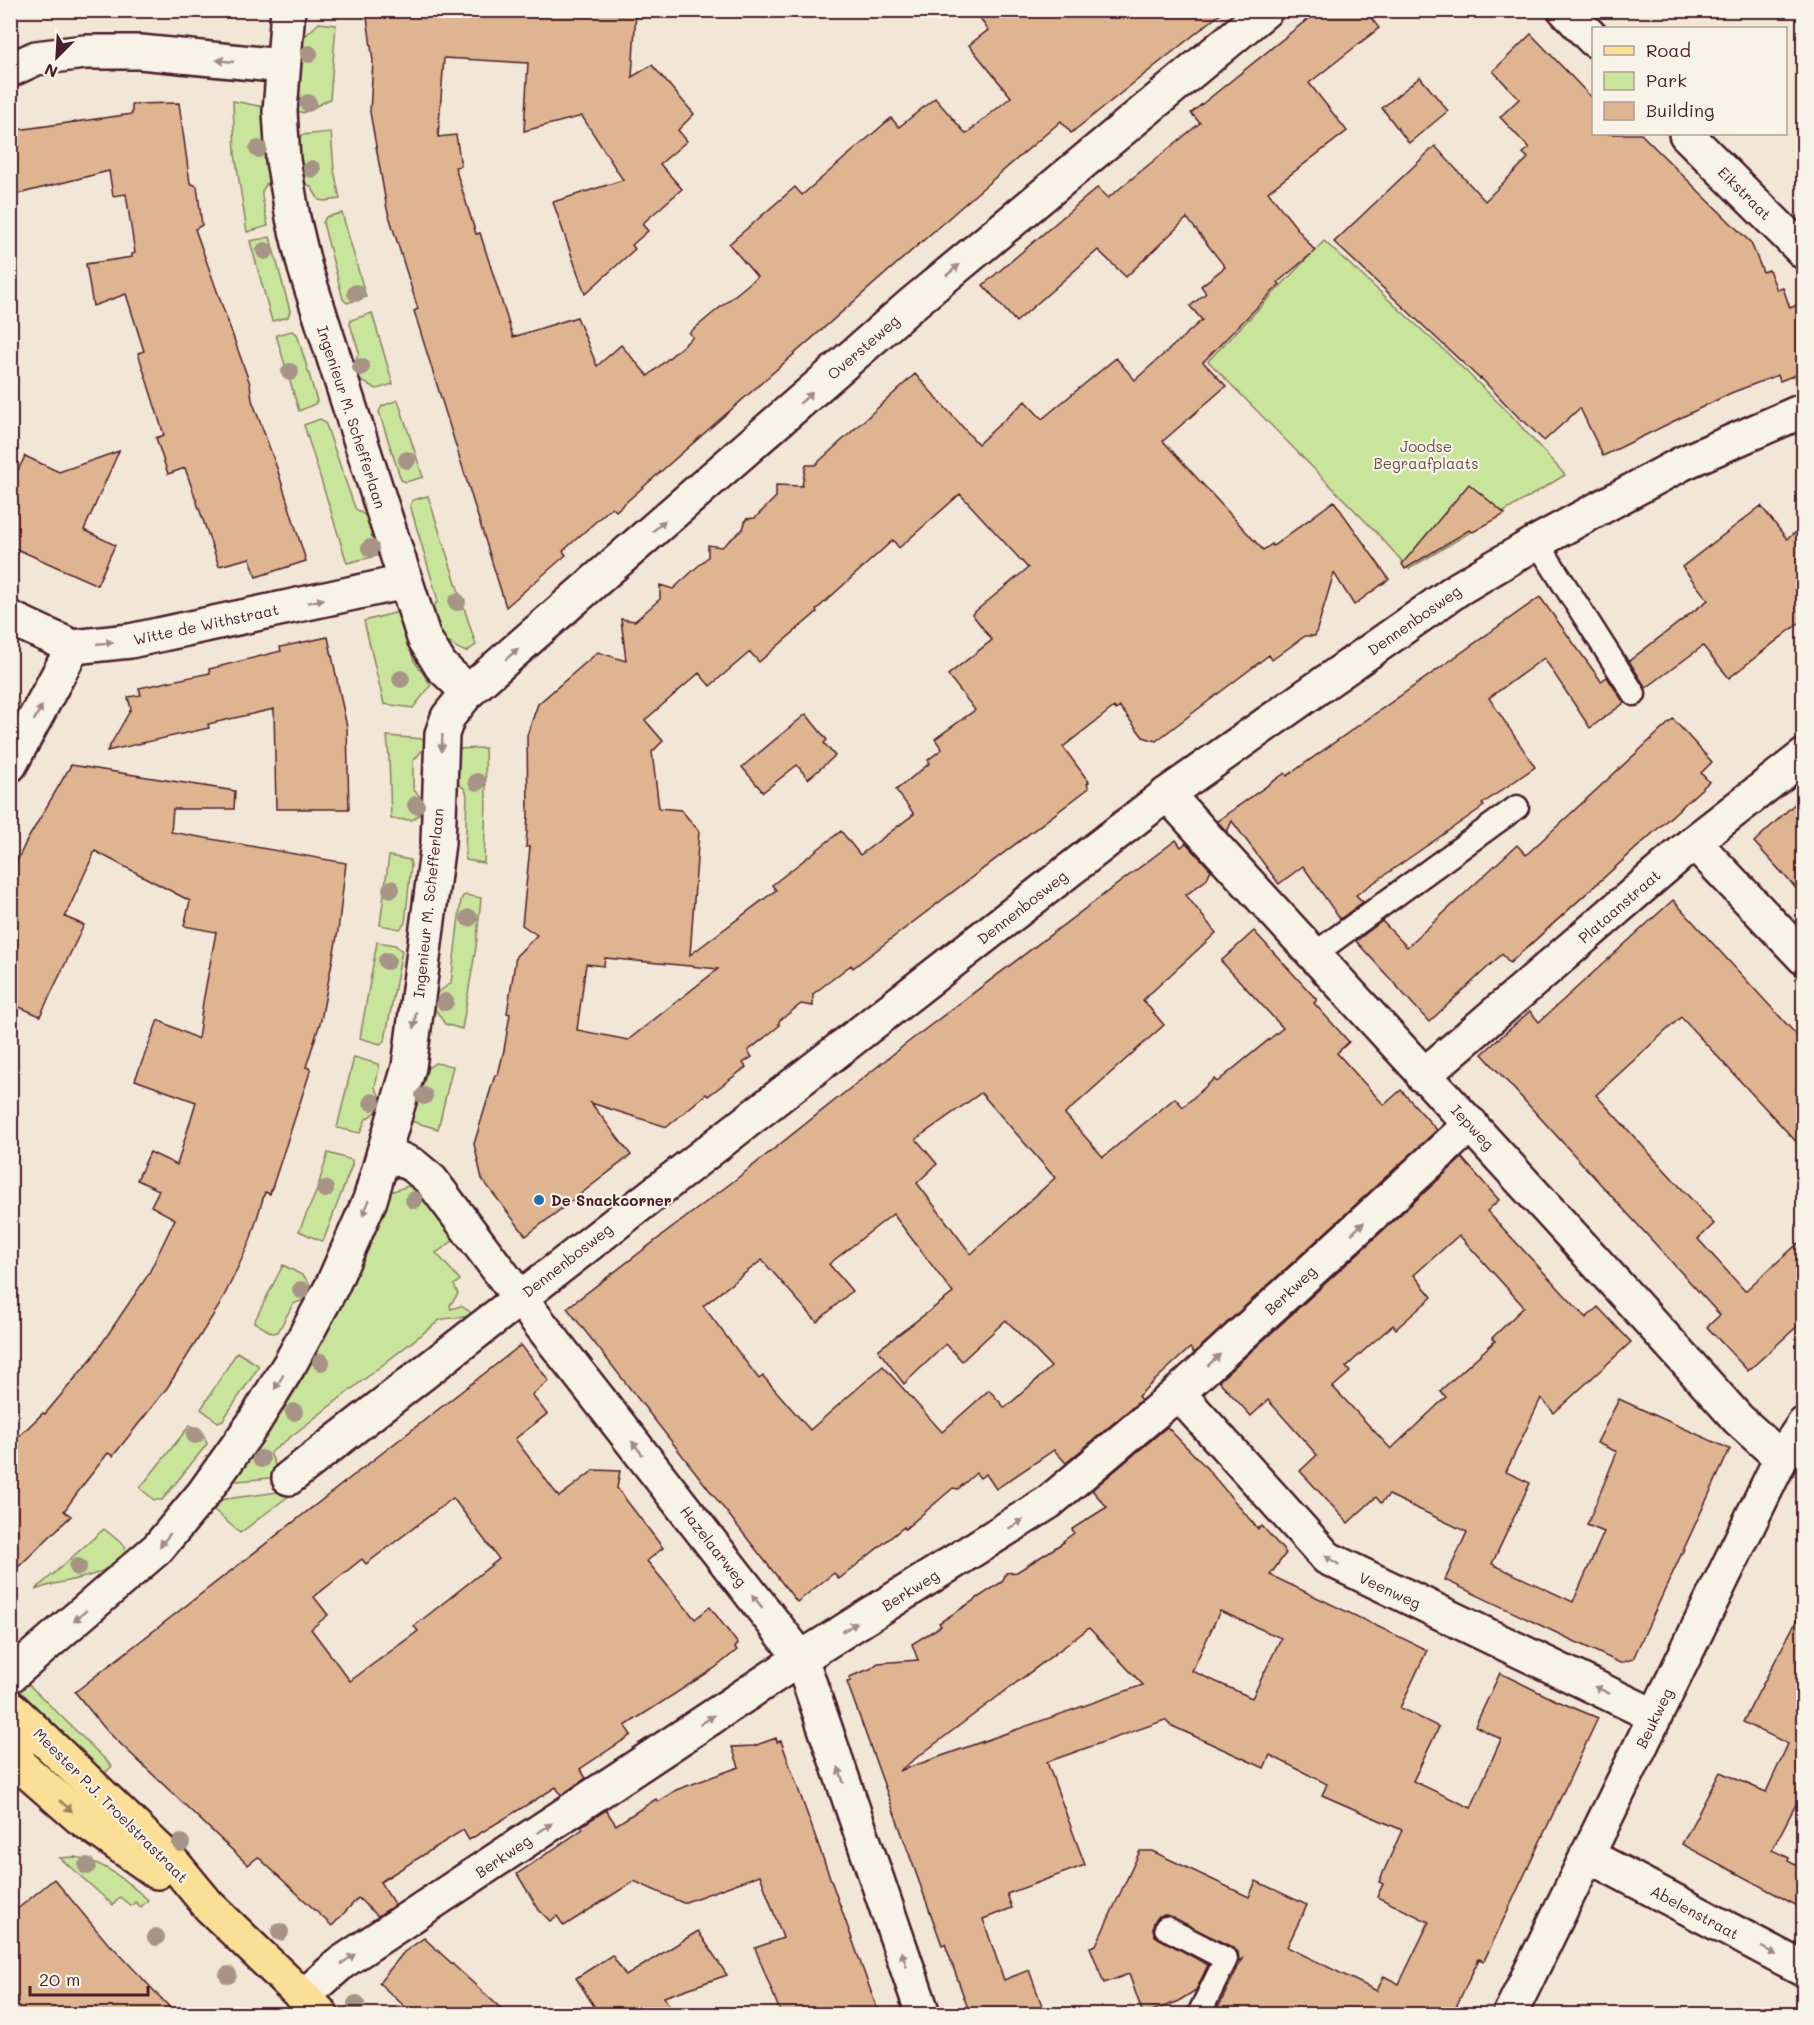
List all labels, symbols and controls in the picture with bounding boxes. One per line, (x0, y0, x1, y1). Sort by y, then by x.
north arrow (27, 27, 87, 87)
legend (1592, 27, 1787, 135)
text: Road (1646, 38, 1691, 62)
one-way arrow (215, 56, 234, 65)
text: N (41, 59, 61, 83)
text: Park (1646, 68, 1687, 92)
text: Building (1646, 98, 1714, 122)
street label: Eikstraat (1714, 162, 1776, 224)
one-way arrow (945, 264, 961, 277)
street label: Oversteweg (823, 310, 904, 384)
street label: Ingenieur M. Schefferlaan (313, 323, 391, 511)
one-way arrow (798, 391, 813, 404)
park label: Joodse Begraafplaats (1374, 436, 1478, 473)
one-way arrow (651, 520, 666, 533)
street label: Dennenbosweg (1364, 580, 1465, 660)
one-way arrow (307, 596, 326, 605)
street label: Witte de Withstraat (131, 599, 281, 649)
one-way arrow (95, 638, 114, 648)
one-way arrow (504, 648, 519, 661)
one-way arrow (33, 705, 43, 722)
one-way arrow (437, 733, 446, 752)
street label: Ingenieur M. Schefferlaan (408, 807, 448, 999)
street label: Dennenbosweg (973, 865, 1071, 948)
street label: Plataanstraat (1574, 865, 1664, 947)
one-way arrow (410, 1011, 419, 1030)
street label: Iepweg (1447, 1100, 1499, 1154)
place label: De Snackcorner (551, 1190, 672, 1210)
marker: De Snackcorner (532, 1193, 546, 1207)
one-way arrow (361, 1199, 370, 1217)
street label: Dennenbosweg (518, 1218, 616, 1301)
one-way arrow (1350, 1221, 1365, 1235)
street label: Berkweg (1260, 1261, 1320, 1319)
one-way arrow (1207, 1353, 1222, 1367)
one-way arrow (273, 1374, 284, 1390)
one-way arrow (631, 1440, 643, 1455)
street label: Hazelaarweg (676, 1502, 752, 1591)
one-way arrow (1008, 1519, 1024, 1530)
one-way arrow (159, 1532, 172, 1547)
one-way arrow (1325, 1554, 1341, 1566)
street label: Berkweg (878, 1564, 943, 1615)
street label: Veenweg (1356, 1567, 1424, 1613)
one-way arrow (751, 1594, 763, 1609)
one-way arrow (72, 1610, 87, 1623)
one-way arrow (842, 1622, 858, 1633)
street label: Beukweg (1631, 1684, 1677, 1751)
one-way arrow (1594, 1686, 1611, 1695)
one-way arrow (699, 1714, 715, 1726)
street label: Meester P.J. Troelstrastraat (29, 1723, 193, 1887)
one-way arrow (835, 1766, 845, 1784)
one-way arrow (58, 1799, 73, 1812)
one-way arrow (537, 1823, 553, 1834)
street label: Berkweg (471, 1830, 535, 1882)
street label: Abelenstraat (1647, 1880, 1743, 1944)
one-way arrow (1760, 1945, 1778, 1955)
one-way arrow (898, 1950, 908, 1968)
one-way arrow (339, 1953, 355, 1965)
scale bar (30, 1959, 148, 1997)
text: 20 m (39, 1967, 80, 1991)

